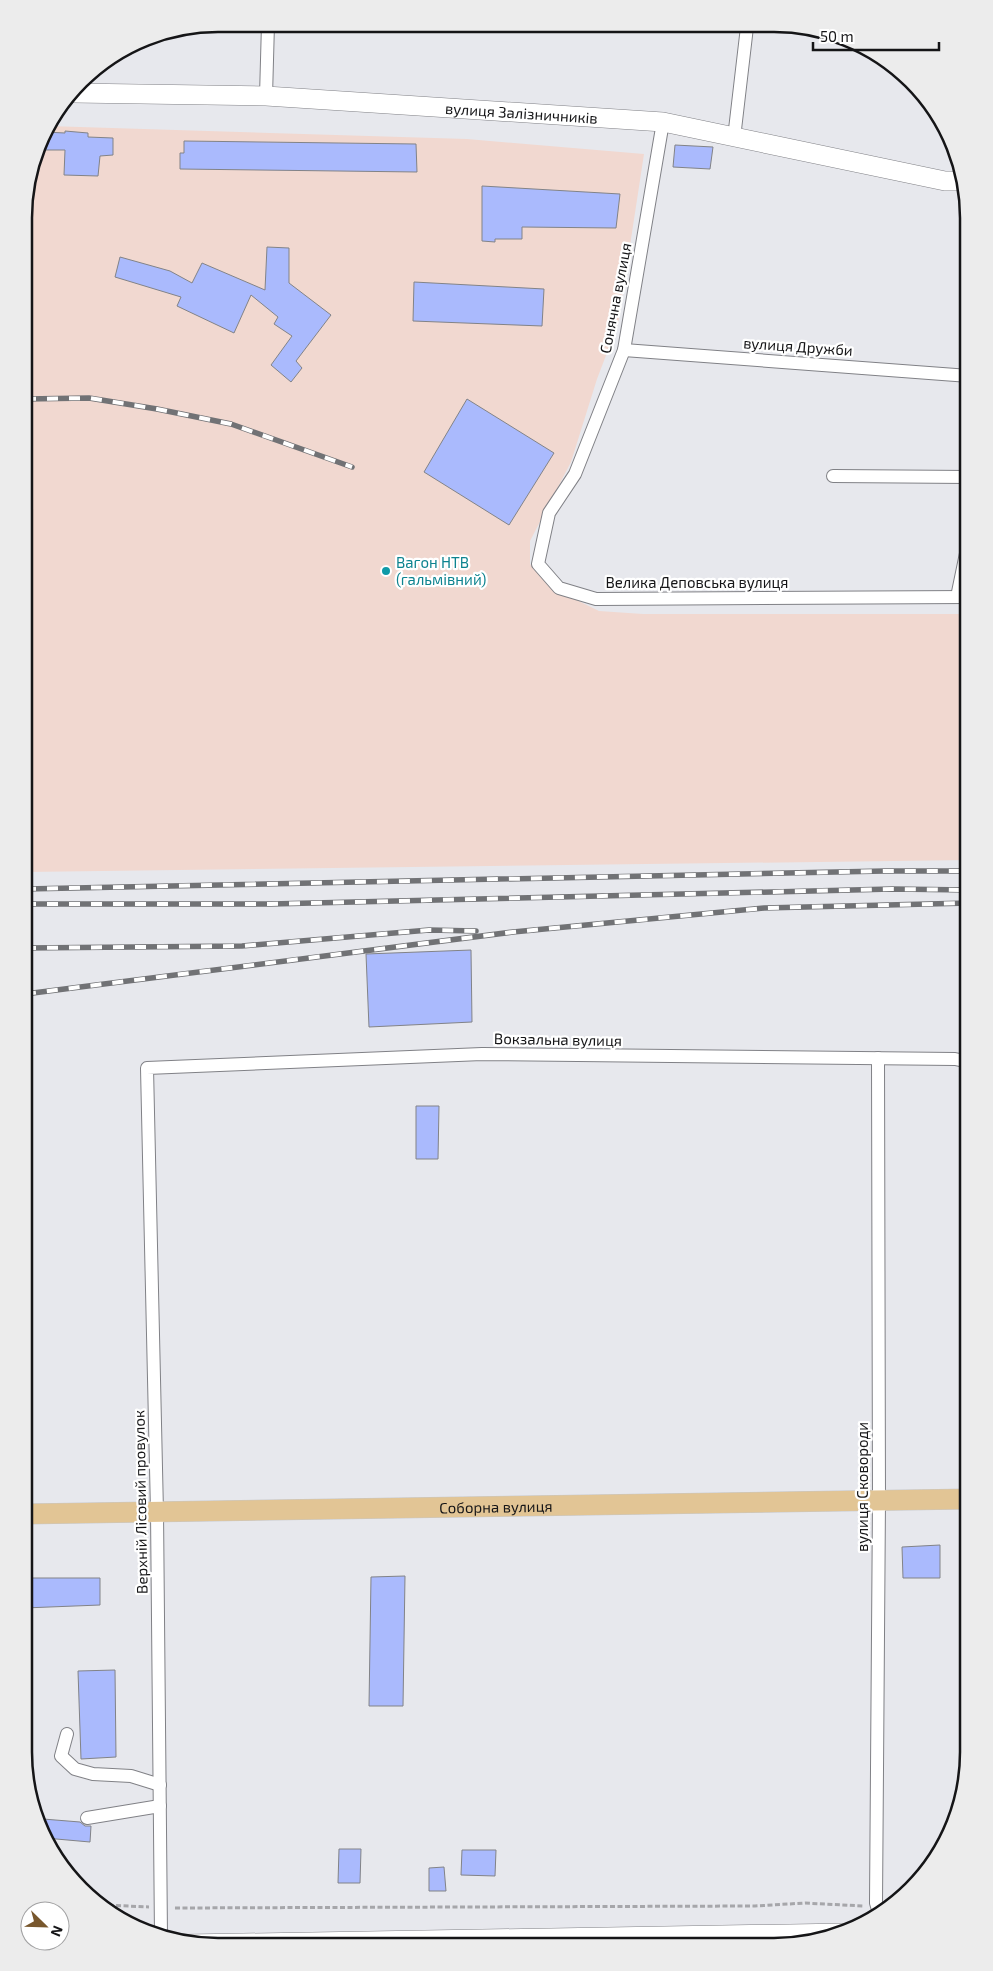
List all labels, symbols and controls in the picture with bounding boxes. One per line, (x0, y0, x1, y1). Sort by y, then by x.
scale bar (813, 20, 939, 52)
text: 50 m (820, 27, 854, 45)
street label: вулиця Залізничників (445, 99, 598, 127)
street label: Сонячна вулиця (595, 241, 636, 355)
street label: вулиця Дружби (743, 333, 853, 360)
place label: Вагон НТВ (гальмівний) (396, 553, 486, 588)
marker: Вагон НТВ (гальмівний) (380, 565, 392, 577)
street label: Велика Деповська вулиця (605, 573, 789, 592)
street label: Вокзальна вулиця (494, 1029, 622, 1050)
street label: Верхній Лісовий провулок (129, 1410, 152, 1594)
street label: вулиця Сковороди (853, 1422, 872, 1552)
street label: Соборна вулиця (439, 1497, 553, 1516)
north arrow (20, 1901, 70, 1951)
text: N (48, 1923, 67, 1939)

